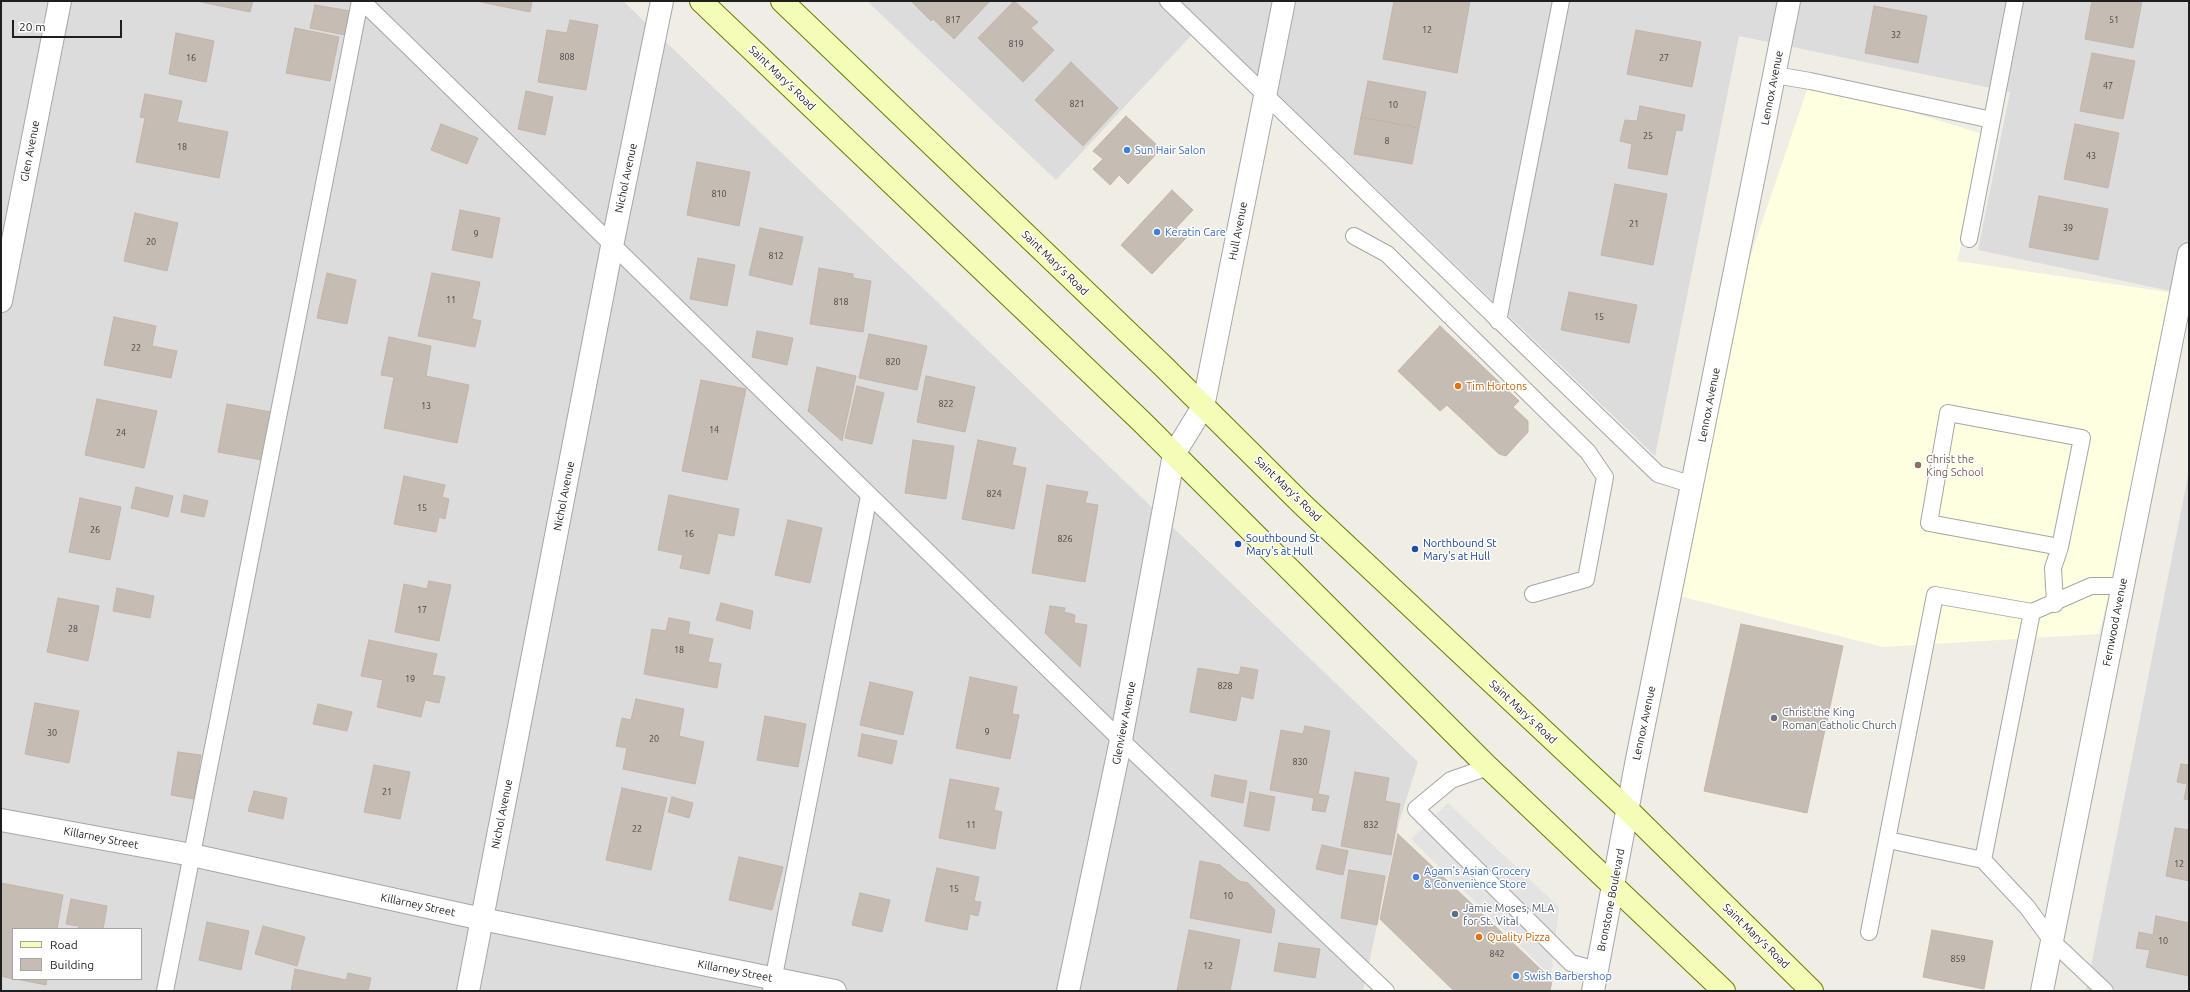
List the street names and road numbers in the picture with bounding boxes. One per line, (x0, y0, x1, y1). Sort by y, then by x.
street label: Saint Mary’s Road (746, 43, 818, 113)
street label: Lennox Avenue (1758, 50, 1786, 126)
street label: Glen Avenue (18, 119, 42, 183)
street label: Nichol Avenue (612, 142, 640, 214)
street label: Hull Avenue (1226, 201, 1250, 261)
street label: Saint Mary’s Road (1019, 228, 1091, 298)
street label: Lennox Avenue (1695, 367, 1723, 443)
street label: Saint Mary’s Road (1252, 454, 1324, 524)
street label: Nichol Avenue (551, 460, 577, 532)
street label: Fernwood Avenue (2100, 577, 2130, 667)
street label: Saint Mary’s Road (1487, 677, 1559, 747)
street label: Glenview Avenue (1109, 680, 1139, 766)
street label: Lennox Avenue (1630, 685, 1658, 761)
street label: Nichol Avenue (489, 778, 515, 850)
street label: Killarney Street (62, 824, 140, 852)
street label: Bronstone Boulevard (1595, 847, 1627, 953)
street label: Killarney Street (379, 891, 457, 919)
street label: Saint Mary’s Road (1720, 901, 1792, 971)
street label: Killarney Street (696, 957, 774, 985)

